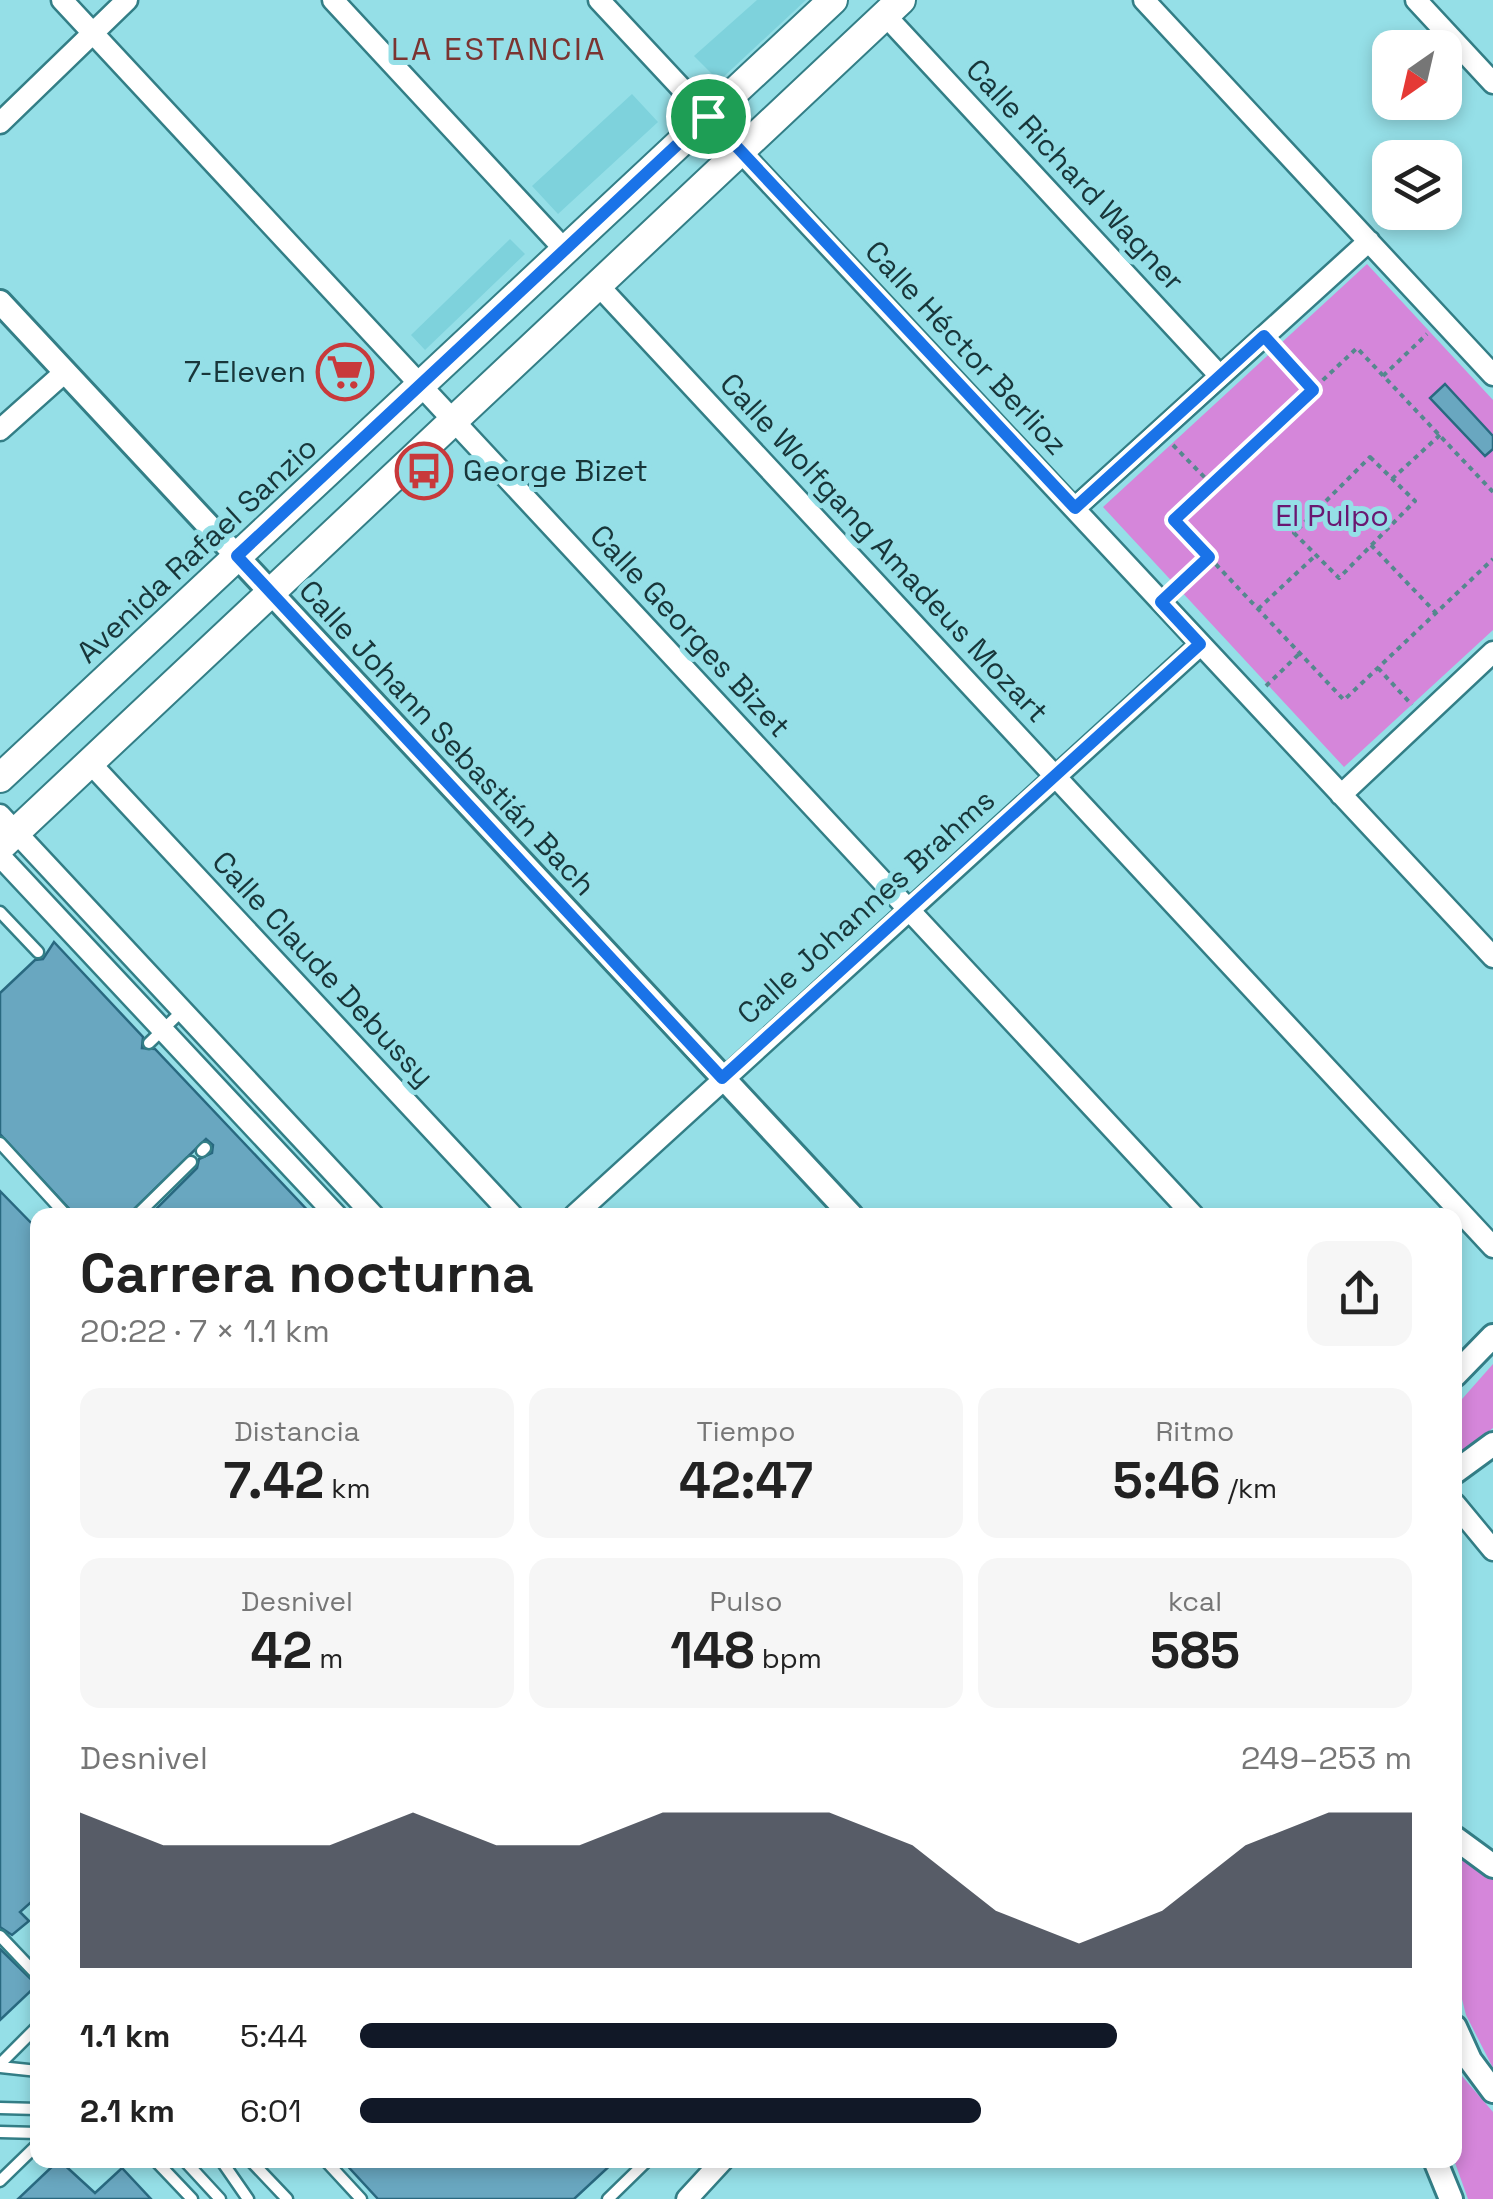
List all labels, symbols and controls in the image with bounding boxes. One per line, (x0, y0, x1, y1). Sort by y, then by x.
district label: LA ESTANCIA (391, 29, 607, 69)
north arrow (1372, 30, 1462, 120)
map controls (1372, 30, 1462, 230)
street label: Calle Richard Wagner (958, 50, 1193, 299)
pin (666, 74, 751, 159)
icon: arrive (681, 89, 736, 144)
button: layers (1372, 140, 1462, 230)
street label: Calle Héctor Berlioz (857, 232, 1076, 463)
supermarket icon: 7-Eleven (315, 342, 375, 402)
place label: 7-Eleven (184, 352, 306, 391)
street label: Calle Wolfgang Amadeus Mozart (712, 364, 1057, 731)
street label: Avenida Rafael Sanzio (68, 428, 325, 671)
bus stop icon: George Bizet (394, 441, 454, 501)
place label: George Bizet (463, 451, 648, 490)
park label: El Pulpo (1275, 496, 1389, 535)
street label: Calle Georges Bizet (582, 516, 799, 745)
street label: Calle Johann Sebastián Bach (291, 572, 604, 904)
street label: Calle Johannes Brahms (729, 780, 1003, 1033)
street label: Calle Claude Debussy (204, 843, 443, 1095)
text: Carrera nocturna (80, 1238, 534, 1308)
button: share (1307, 1241, 1412, 1346)
text: 20:22 · 7 × 1.1 km (80, 1311, 330, 1351)
text: Distancia (234, 1413, 360, 1449)
text: Tiempo (696, 1413, 796, 1449)
text: Ritmo (1156, 1413, 1234, 1449)
text: 7.42 (223, 1449, 324, 1513)
text: 42:47 (679, 1449, 813, 1513)
text: 5:46 (1113, 1449, 1220, 1513)
text: km (324, 1470, 371, 1506)
text: /km (1220, 1470, 1277, 1506)
text: Desnivel (241, 1583, 353, 1619)
text: Pulso (710, 1583, 782, 1619)
text: kcal (1168, 1583, 1222, 1619)
text: 42 (251, 1619, 312, 1683)
text: 148 (670, 1619, 755, 1683)
text: 585 (1150, 1619, 1240, 1683)
text: m (312, 1640, 343, 1676)
text: bpm (755, 1640, 822, 1676)
text: Desnivel (80, 1738, 208, 1778)
text: 249–253 m (1241, 1738, 1412, 1778)
text: 1.1 km (80, 2016, 170, 2056)
text: 5:44 (240, 2016, 307, 2056)
text: 2.1 km (80, 2091, 175, 2131)
text: 6:01 (240, 2091, 302, 2131)

